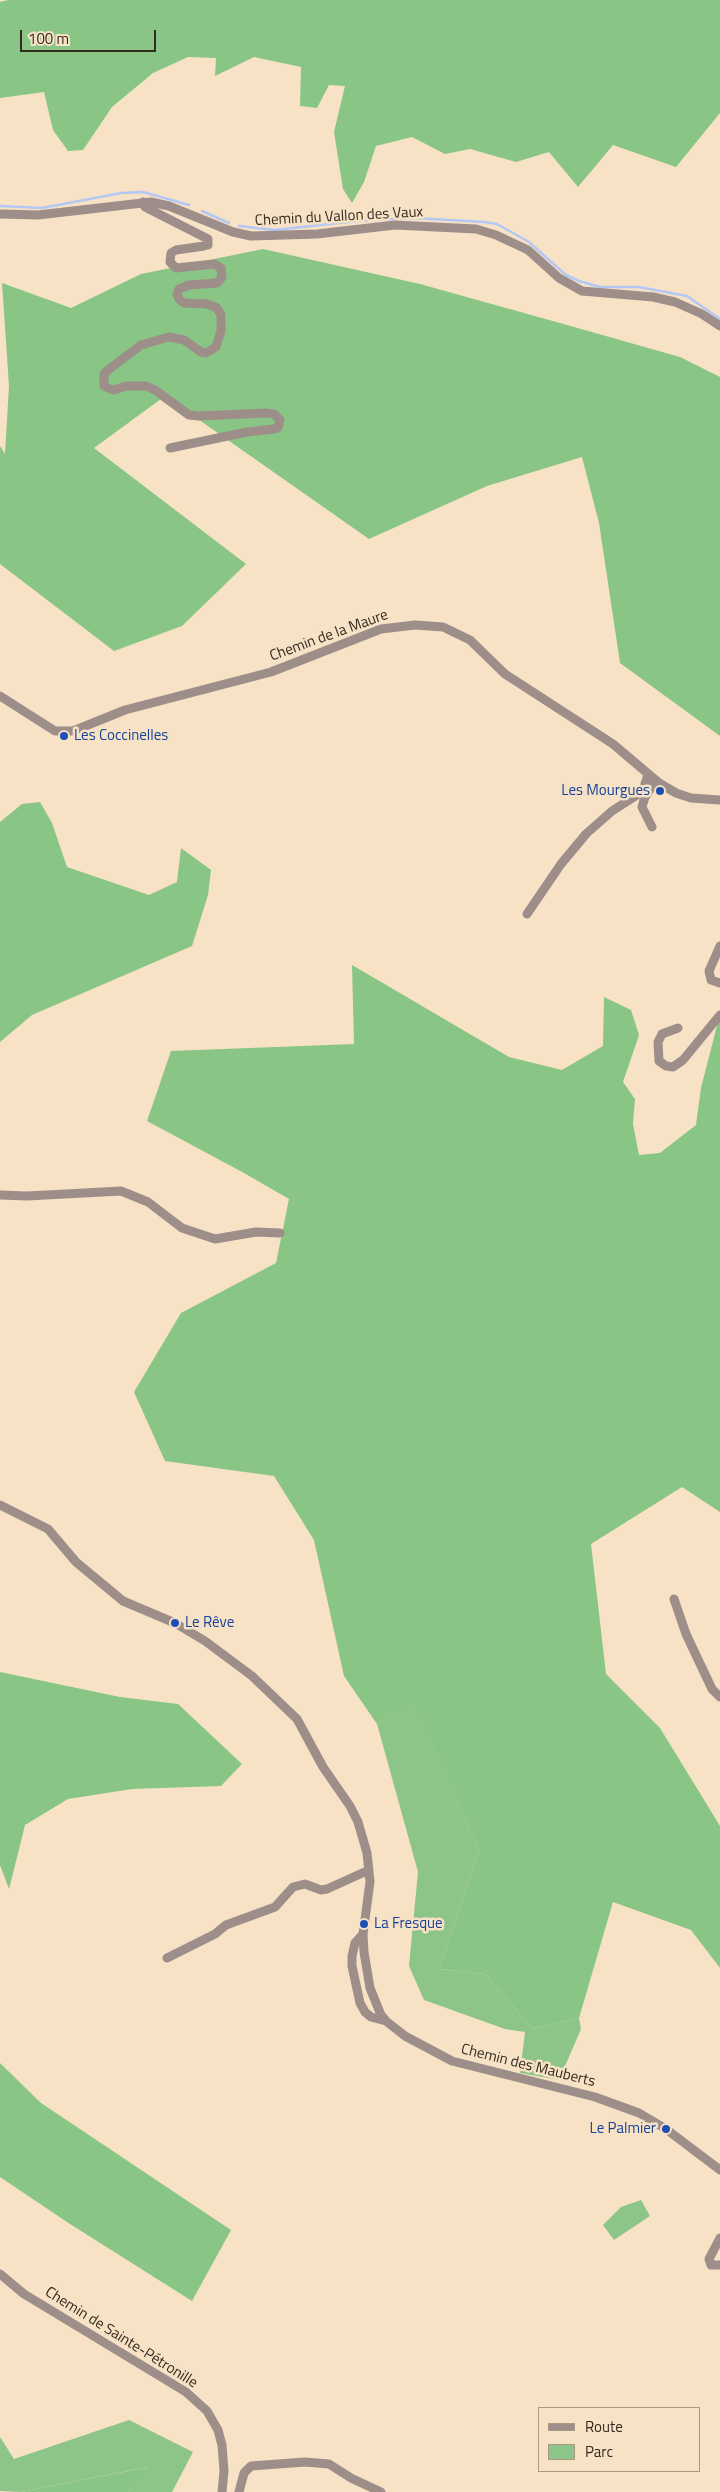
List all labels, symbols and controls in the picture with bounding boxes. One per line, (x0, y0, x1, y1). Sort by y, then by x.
scale bar (22, 20, 159, 52)
text: 100 m (28, 27, 69, 50)
street label: Chemin du Vallon des Vaux (254, 204, 424, 230)
street label: Chemin de la Maure (267, 606, 391, 666)
place label: Les Coccinelles (74, 727, 168, 745)
marker: Les Coccinelles (58, 730, 70, 742)
place label: Les Mourgues (561, 782, 650, 800)
marker: Les Mourgues (654, 785, 666, 797)
place label: Le Rêve (185, 1614, 234, 1632)
marker: Le Rêve (169, 1617, 181, 1629)
place label: La Fresque (374, 1915, 443, 1933)
marker: La Fresque (358, 1918, 370, 1930)
street label: Chemin des Mauberts (459, 2041, 597, 2091)
place label: Le Palmier (590, 2120, 656, 2138)
marker: Le Palmier (660, 2123, 672, 2135)
street label: Chemin de Sainte-Pétronille (41, 2284, 201, 2392)
legend (538, 2407, 700, 2472)
text: Route (585, 2415, 623, 2438)
text: Parc (585, 2440, 613, 2463)

